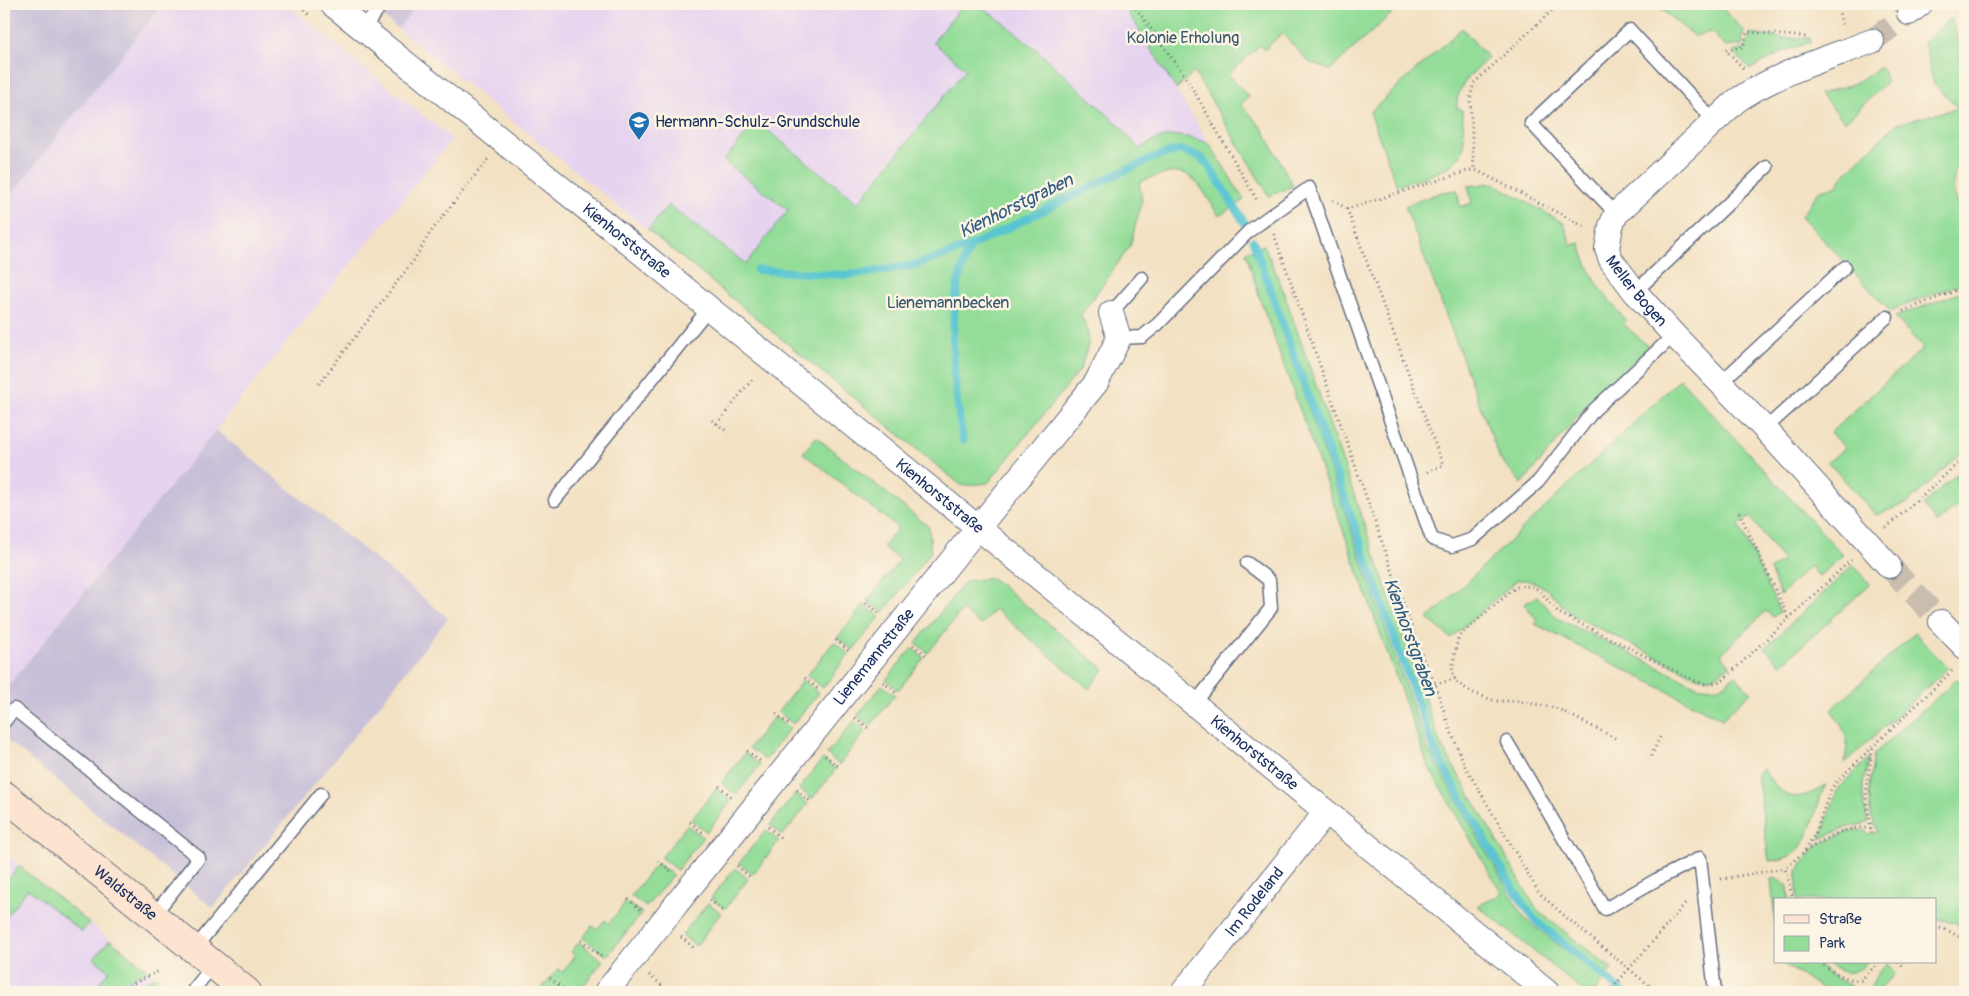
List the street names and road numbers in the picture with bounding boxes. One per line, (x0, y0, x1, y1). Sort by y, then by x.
street label: Kienhorststraße (578, 199, 675, 283)
street label: Meller Bogen (1601, 251, 1672, 331)
street label: Kienhorststraße (891, 454, 988, 538)
street label: Lienemannstraße (829, 604, 919, 710)
street label: Kienhorststraße (1206, 711, 1302, 795)
street label: Waldstraße (89, 861, 161, 925)
street label: Im Rodeland (1221, 863, 1288, 941)

